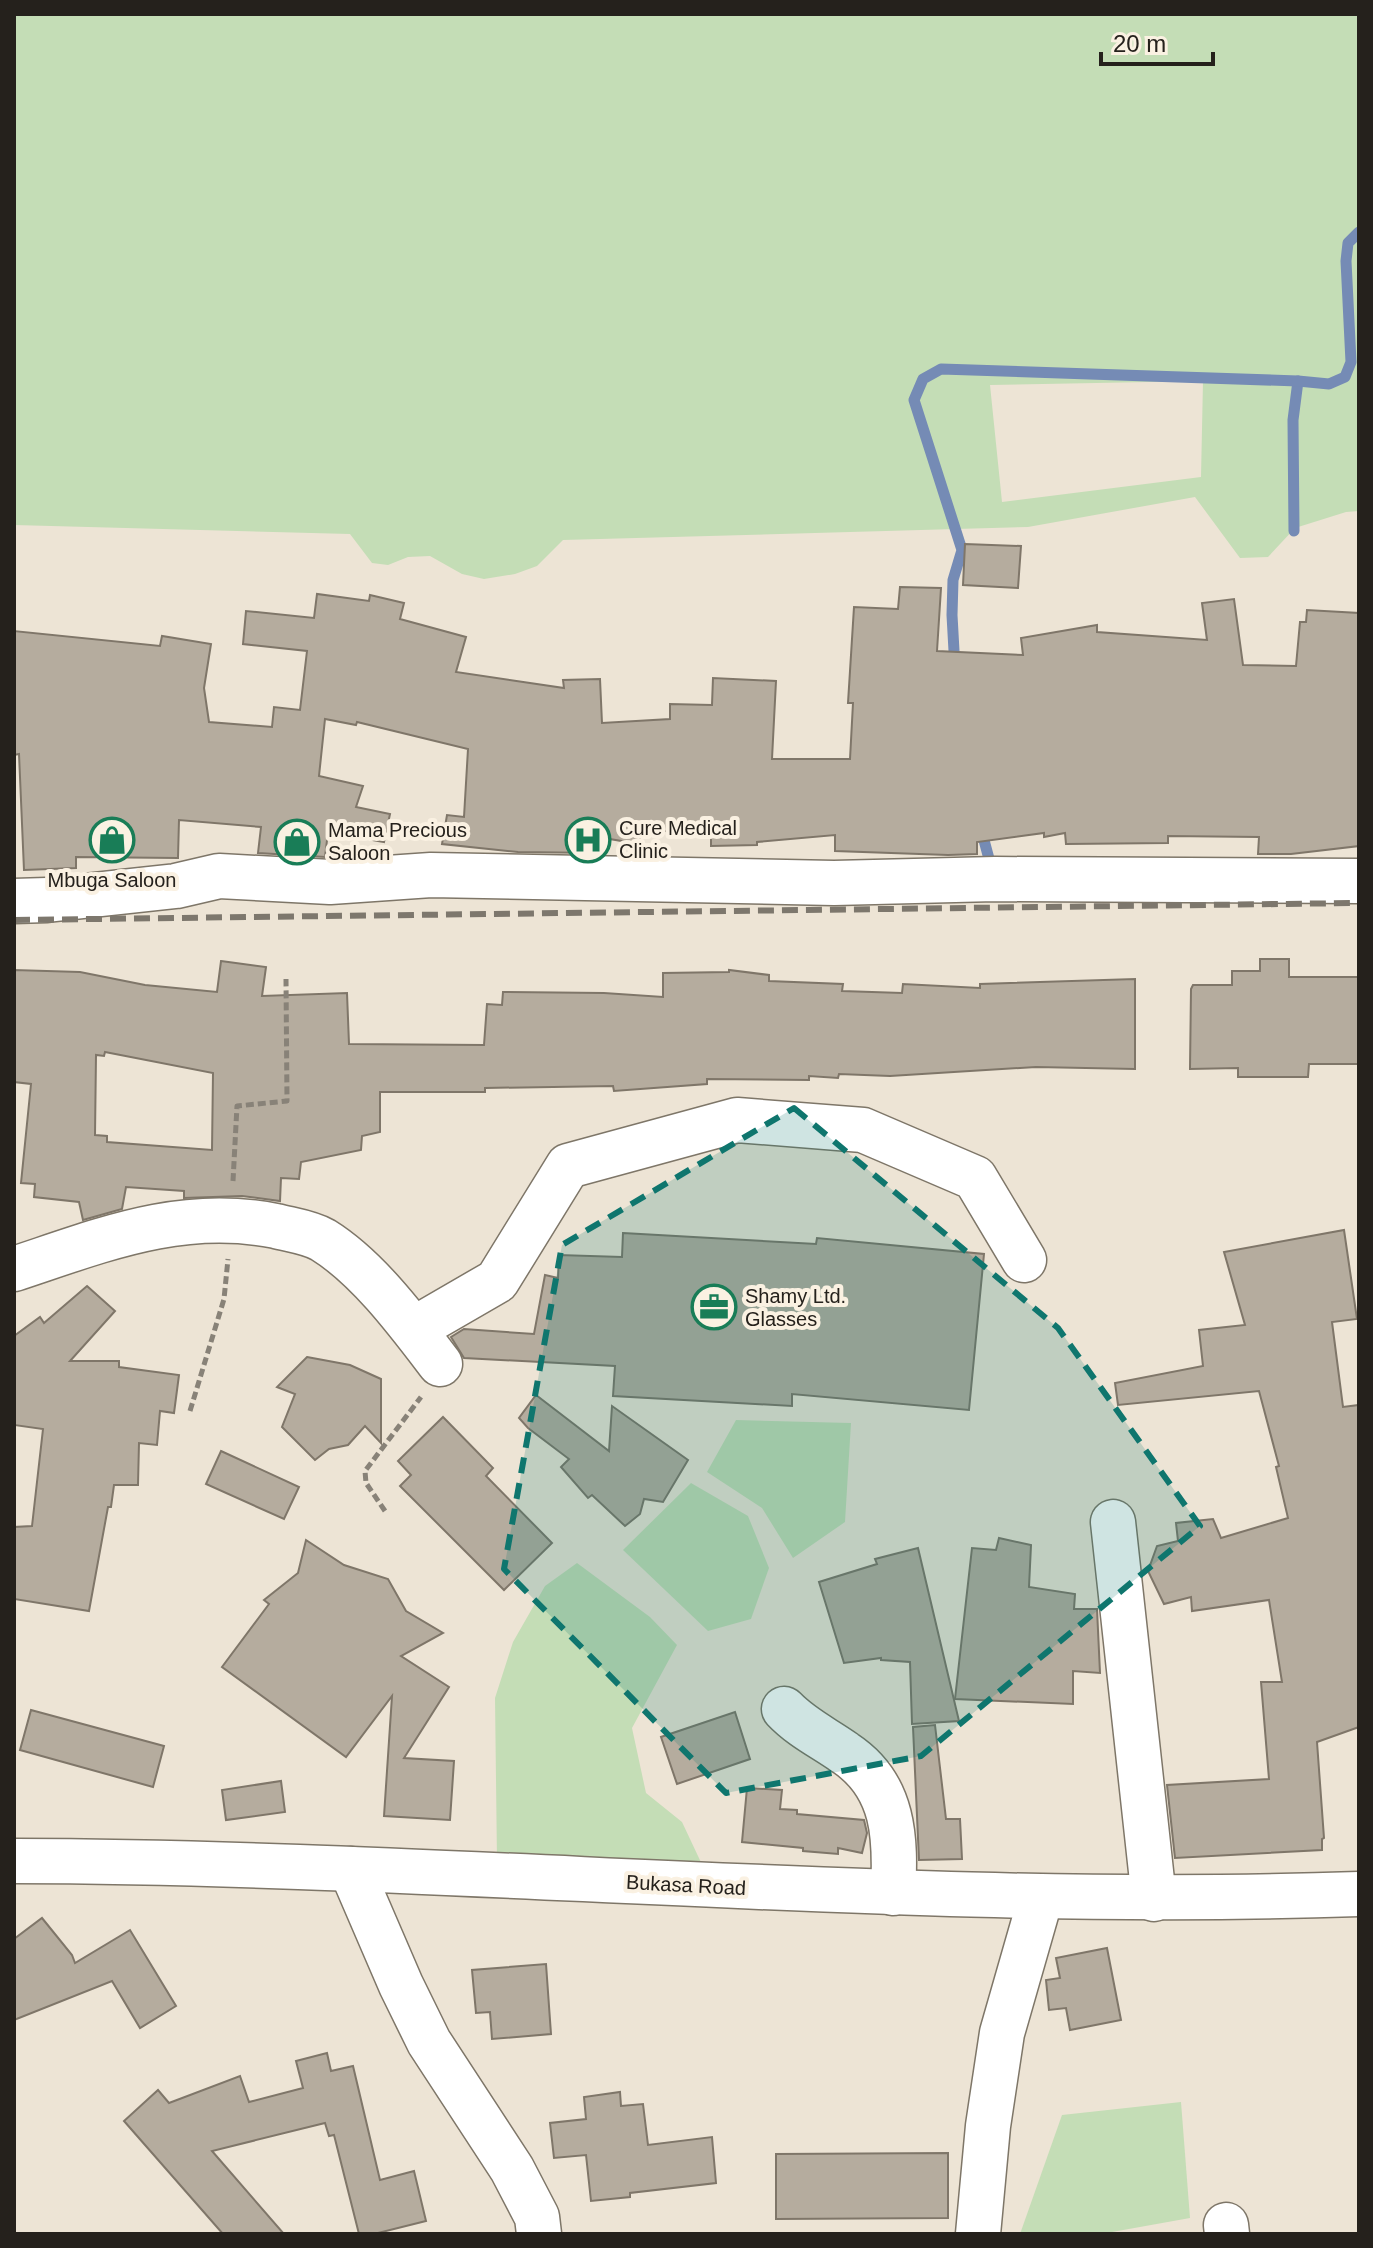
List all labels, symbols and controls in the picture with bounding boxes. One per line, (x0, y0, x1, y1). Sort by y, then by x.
scale bar (1101, 16, 1213, 66)
text: 20 m (1113, 30, 1166, 57)
shop icon: Mbuga Saloon (88, 816, 136, 864)
hospital icon: Cure Medical Clinic (564, 816, 612, 864)
place label: Cure Medical Clinic (619, 817, 737, 862)
shop icon: Mama Precious Saloon (273, 818, 321, 866)
place label: Mama Precious Saloon (328, 819, 467, 864)
place label: Mbuga Saloon (48, 869, 176, 891)
office icon: Shamy Ltd. Glasses (690, 1283, 738, 1331)
place label: Shamy Ltd. Glasses (745, 1285, 846, 1330)
street label: Bukasa Road (625, 1871, 747, 1899)

